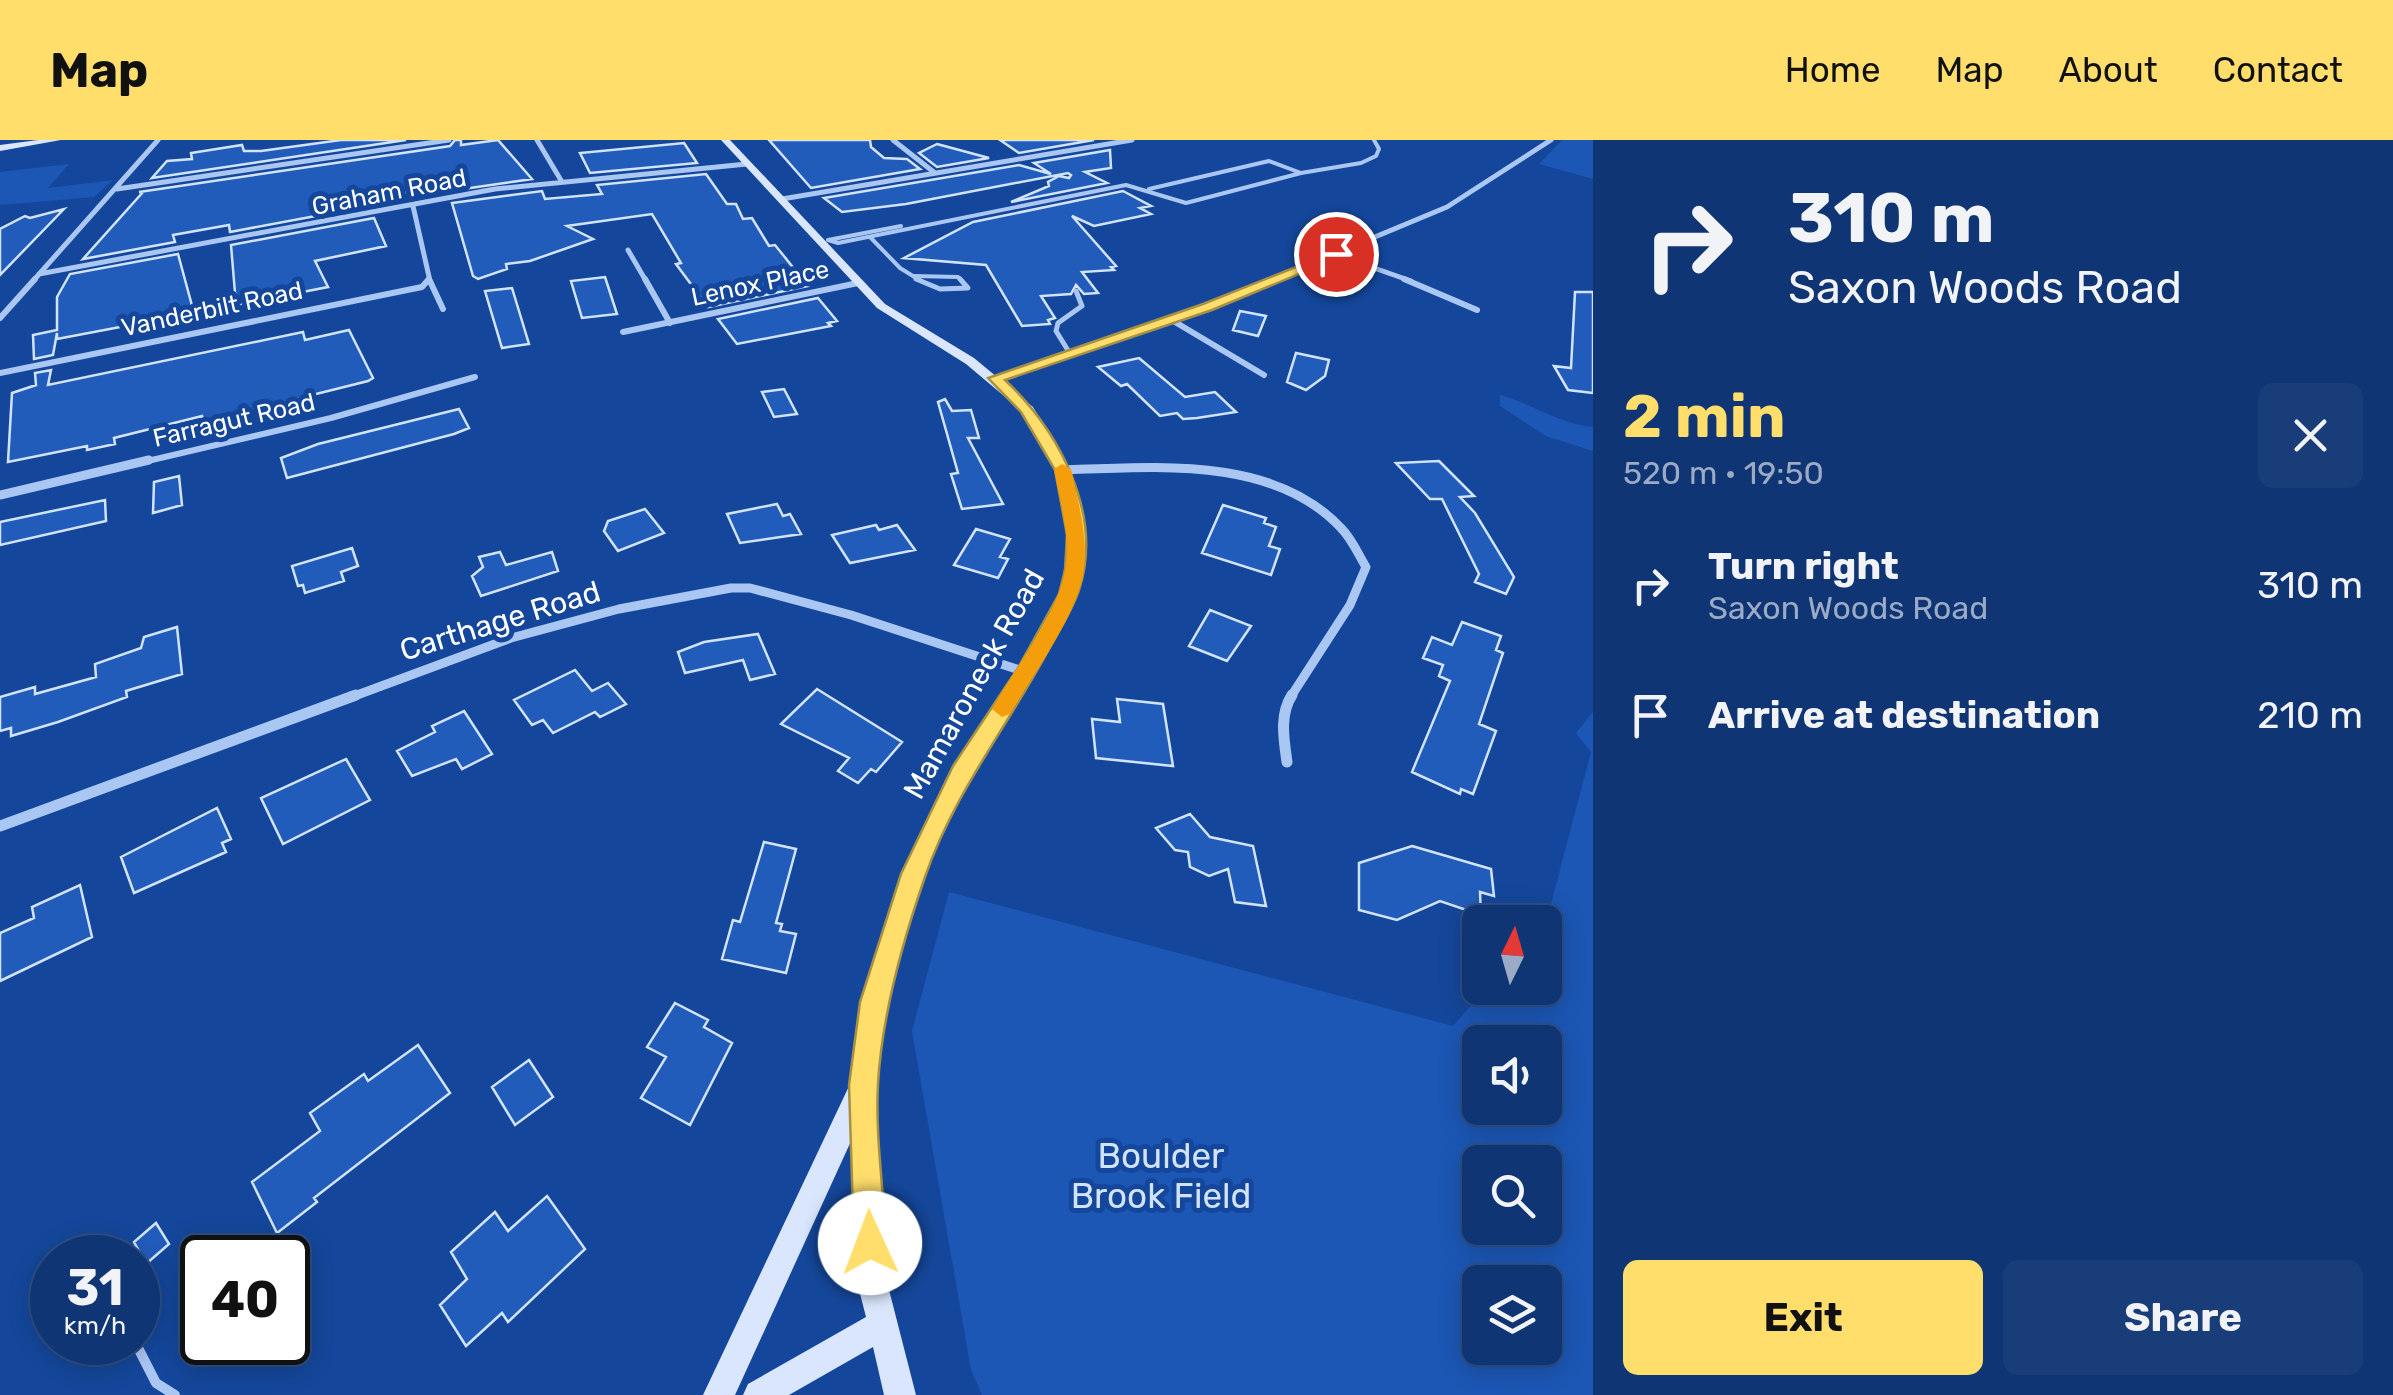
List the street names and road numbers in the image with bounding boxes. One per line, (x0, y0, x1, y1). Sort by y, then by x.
street label: Graham Road (309, 163, 469, 221)
street label: Lenox Place (688, 254, 832, 312)
street label: Vanderbilt Road (119, 276, 305, 342)
street label: Farragut Road (150, 387, 318, 453)
street label: Mamaroneck Road (896, 563, 1052, 805)
street label: Carthage Road (395, 573, 605, 669)

